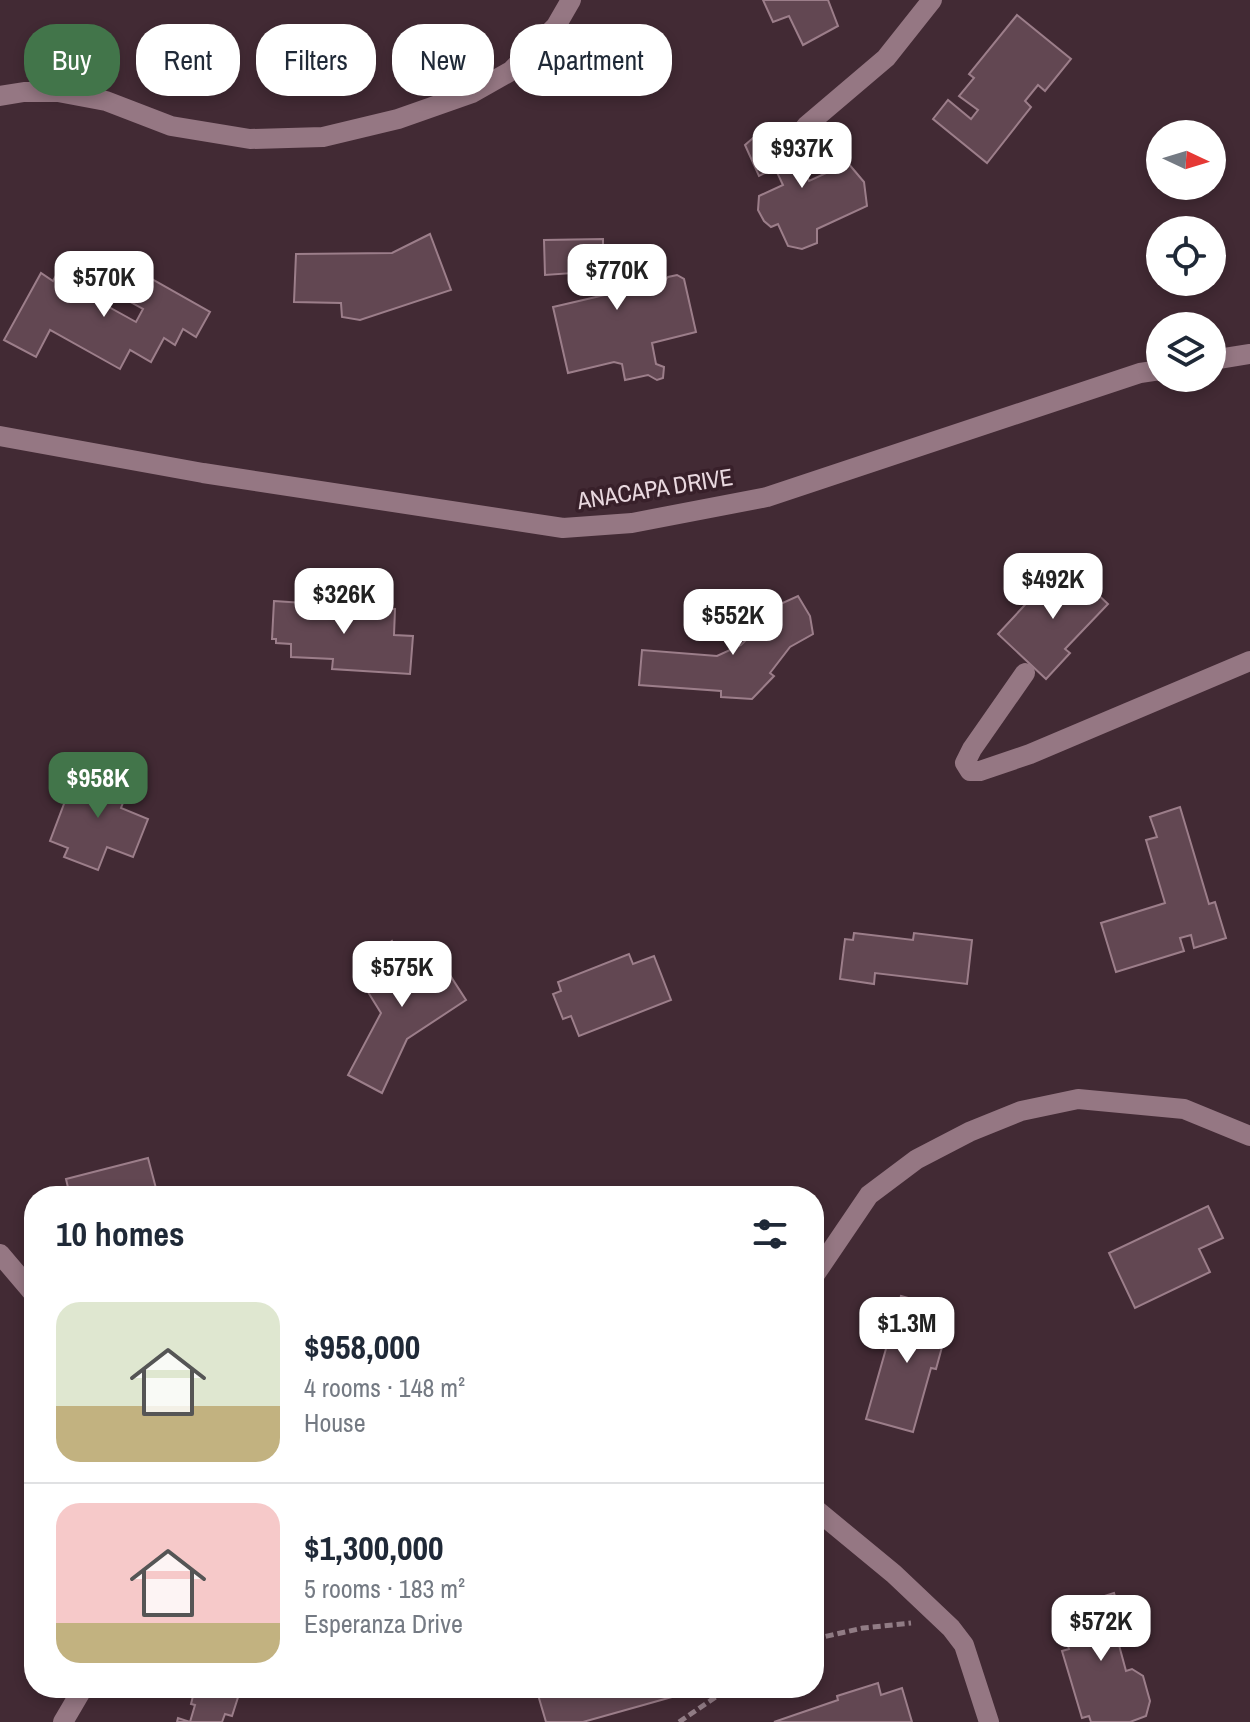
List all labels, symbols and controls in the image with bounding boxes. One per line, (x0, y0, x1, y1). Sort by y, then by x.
chip: Buy (24, 24, 120, 96)
chip: Rent (136, 24, 240, 96)
chip: Filters (256, 24, 376, 96)
chip: New (392, 24, 494, 96)
chip: Apartment (510, 24, 672, 96)
north arrow (1146, 120, 1226, 200)
map controls (1146, 120, 1226, 392)
pin: $937K (746, 122, 858, 190)
text: $937K (771, 130, 833, 165)
button: locate (1146, 216, 1226, 296)
pin: $770K (561, 244, 673, 312)
pin: $570K (48, 251, 160, 319)
text: $770K (586, 252, 648, 287)
text: $570K (73, 259, 135, 294)
button: layers (1146, 312, 1226, 392)
street label: ANACAPA DRIVE (574, 460, 735, 516)
pin: $492K (997, 553, 1109, 621)
text: $492K (1022, 561, 1084, 596)
pin: $326K (288, 568, 400, 636)
text: $326K (313, 576, 375, 611)
pin: $552K (677, 589, 789, 657)
text: $552K (702, 597, 764, 632)
pin: $958K (42, 752, 154, 820)
text: $958K (67, 760, 129, 795)
pin: $575K (346, 941, 458, 1009)
text: $575K (371, 949, 433, 984)
text: 10 homes (56, 1211, 185, 1257)
icon: filters (748, 1212, 792, 1256)
pin: $1.3M (851, 1297, 963, 1365)
text: $1.3M (877, 1305, 937, 1340)
text: $958,000 (304, 1324, 420, 1370)
icon: home (120, 1334, 216, 1430)
text: 4 rooms · 148 m² (304, 1370, 465, 1405)
text: House (304, 1405, 366, 1440)
text: $1,300,000 (304, 1525, 444, 1571)
icon: home (120, 1535, 216, 1631)
text: 5 rooms · 183 m² (304, 1571, 465, 1606)
pin: $572K (1045, 1595, 1157, 1663)
text: $572K (1070, 1603, 1132, 1638)
text: Esperanza Drive (304, 1606, 463, 1641)

